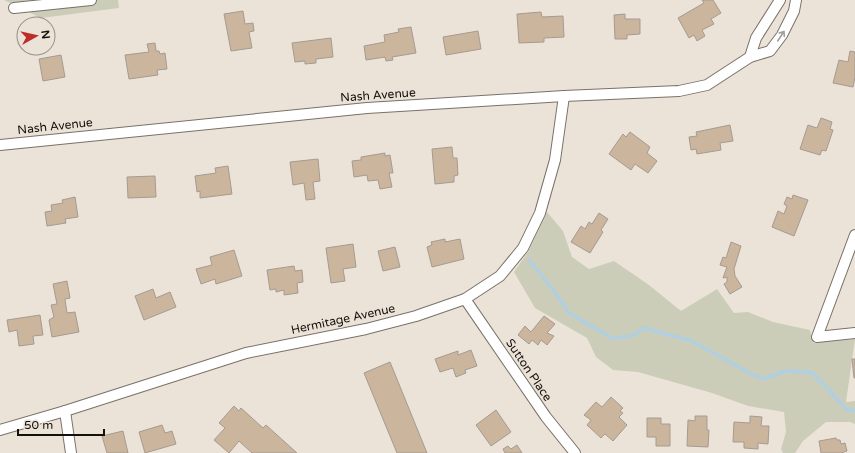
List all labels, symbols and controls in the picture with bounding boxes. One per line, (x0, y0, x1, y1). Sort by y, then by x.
north arrow (16, 16, 56, 56)
text: N (38, 29, 52, 40)
one-way arrow (777, 31, 785, 42)
street label: Nash Avenue (340, 85, 416, 105)
street label: Nash Avenue (17, 115, 93, 137)
street label: Hermitage Avenue (290, 301, 397, 337)
street label: Sutton Place (503, 336, 555, 404)
scale bar (18, 411, 104, 437)
text: 50 m (24, 418, 53, 432)

